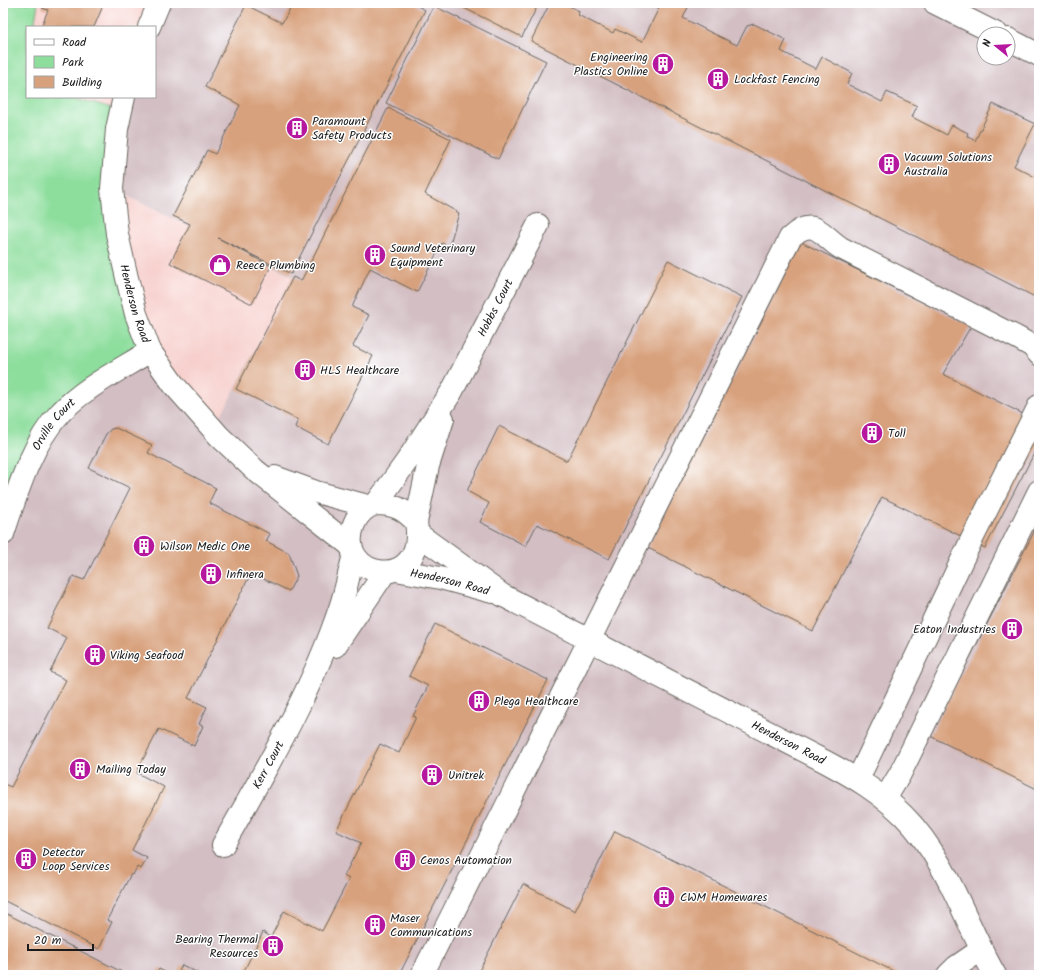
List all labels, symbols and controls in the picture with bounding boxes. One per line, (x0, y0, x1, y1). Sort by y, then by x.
legend (26, 26, 156, 98)
north arrow (976, 26, 1016, 66)
text: Road (62, 33, 87, 52)
text: N (978, 37, 997, 49)
place label: Engineering Plastics Online (574, 48, 649, 81)
building icon: Engineering Plastics Online (650, 51, 676, 77)
text: Park (62, 53, 84, 72)
building icon: Lockfast Fencing (705, 66, 731, 92)
place label: Lockfast Fencing (734, 70, 820, 89)
text: Building (62, 73, 102, 92)
place label: Paramount Safety Products (312, 112, 392, 145)
building icon: Paramount Safety Products (284, 115, 310, 141)
place label: Vacuum Solutions Australia (904, 148, 992, 181)
building icon: Vacuum Solutions Australia (876, 151, 902, 177)
place label: Sound Veterinary Equipment (390, 239, 475, 272)
building icon: Sound Veterinary Equipment (362, 242, 388, 268)
shop icon: Reece Plumbing (207, 252, 233, 278)
place label: Reece Plumbing (236, 256, 316, 275)
street label: Henderson Road (114, 262, 155, 347)
street label: Hobbs Court (473, 275, 519, 340)
building icon: HLS Healthcare (292, 357, 318, 383)
place label: HLS Healthcare (320, 361, 400, 380)
street label: Orville Court (27, 393, 80, 454)
building icon: Toll (859, 420, 885, 446)
place label: Toll (888, 424, 906, 443)
building icon: Wilson Medic One (131, 533, 157, 559)
place label: Wilson Medic One (160, 537, 251, 556)
building icon: Infinera (198, 561, 224, 587)
street label: Henderson Road (408, 564, 492, 601)
place label: Infinera (226, 565, 264, 584)
building icon: Eaton Industries (999, 616, 1025, 642)
place label: Eaton Industries (913, 620, 996, 639)
building icon: Viking Seafood (82, 642, 108, 668)
place label: Viking Seafood (110, 646, 184, 665)
building icon: Plega Healthcare (466, 688, 492, 714)
place label: Plega Healthcare (494, 692, 579, 711)
street label: Henderson Road (748, 716, 829, 771)
street label: Kerr Court (248, 737, 289, 793)
building icon: Mailing Today (67, 756, 93, 782)
place label: Mailing Today (96, 760, 166, 779)
building icon: Unitrek (419, 762, 445, 788)
place label: Unitrek (448, 766, 484, 785)
place label: Detector Loop Services (42, 843, 110, 876)
building icon: Detector Loop Services (13, 846, 39, 872)
building icon: Cenos Automation (392, 847, 418, 873)
place label: Cenos Automation (420, 851, 512, 870)
building icon: CWM Homewares (651, 884, 677, 910)
place label: CWM Homewares (680, 888, 767, 907)
place label: Maser Communications (390, 909, 472, 942)
building icon: Maser Communications (362, 912, 388, 938)
scale bar (28, 926, 93, 952)
place label: Bearing Thermal Resources (175, 930, 258, 963)
text: 20 m (34, 931, 62, 950)
building icon: Bearing Thermal Resources (260, 933, 286, 959)

